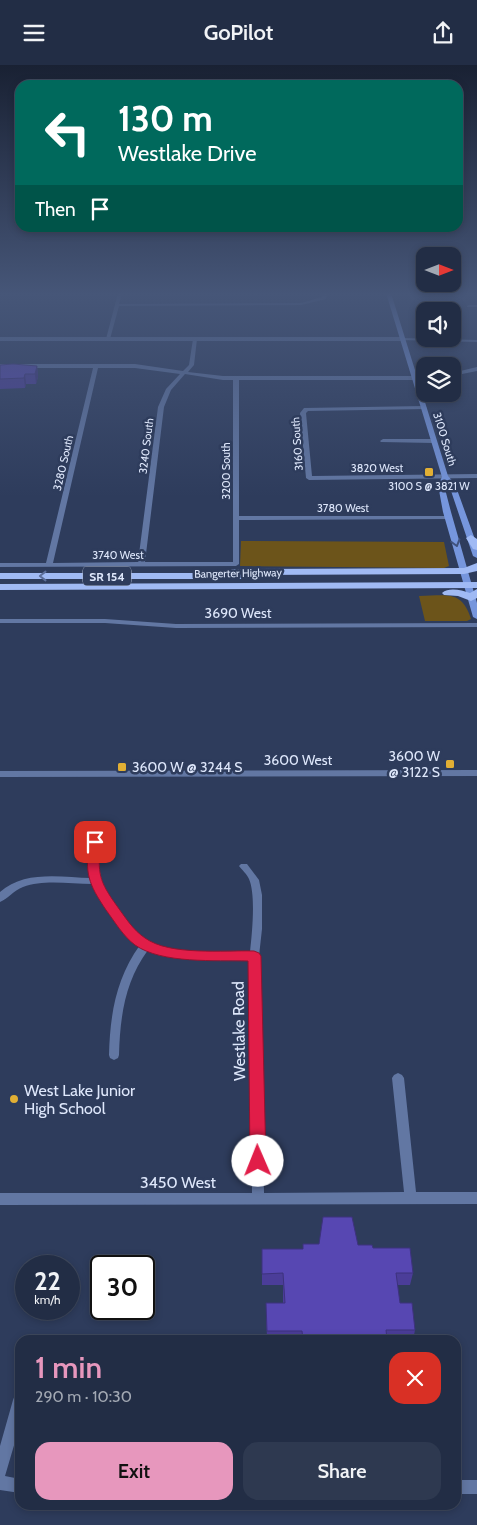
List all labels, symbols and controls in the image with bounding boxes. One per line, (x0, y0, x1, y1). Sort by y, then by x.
icon: menu (20, 19, 48, 47)
text: GoPilot (204, 19, 273, 46)
icon: share (429, 19, 457, 47)
text: 130 m (118, 97, 213, 140)
icon: left (35, 100, 100, 165)
text: Westlake Drive (118, 140, 256, 167)
icon: arrive (86, 195, 114, 223)
text: Then (35, 198, 76, 221)
north arrow (416, 247, 461, 293)
map controls (416, 247, 461, 402)
button: sound (416, 302, 461, 347)
button: layers (416, 357, 461, 402)
street label: 3100 South (430, 411, 460, 468)
street label: 3240 South (136, 417, 156, 475)
street label: 3160 South (288, 417, 306, 471)
street label: 3280 South (50, 434, 76, 492)
street label: 3200 South (219, 442, 233, 500)
street label: 3820 West (351, 461, 403, 475)
marker: 3100 S @ 3821 W (423, 466, 435, 478)
place label: 3100 S @ 3821 W (388, 479, 470, 493)
street label: 3780 West (317, 501, 369, 515)
one-way arrow (450, 538, 461, 547)
street label: 3740 West (92, 548, 144, 562)
street label: Bangerter Highway (194, 565, 282, 581)
road number: SR 154 (83, 567, 131, 585)
one-way arrow (38, 571, 46, 581)
street label: 3690 West (205, 604, 272, 622)
place label: 3600 W @ 3122 S (389, 747, 441, 781)
street label: 3600 West (264, 751, 333, 769)
place label: 3600 W @ 3244 S (132, 758, 242, 776)
marker: 3600 W @ 3122 S (444, 758, 456, 770)
marker: 3600 W @ 3244 S (116, 761, 128, 773)
pin (74, 821, 116, 863)
icon: arrive (81, 828, 109, 856)
street label: Westlake Road (229, 981, 249, 1081)
place label: West Lake Junior High School (24, 1081, 136, 1118)
marker: West Lake Junior High School (8, 1093, 20, 1105)
position arrow (231, 1134, 283, 1186)
street label: 3450 West (140, 1173, 217, 1192)
speed limit sign: 30 (90, 1255, 155, 1320)
text: 22 (34, 1266, 61, 1296)
text: km/h (34, 1292, 61, 1307)
text: 1 min (35, 1349, 102, 1386)
button: close (389, 1352, 441, 1404)
text: 290 m · 10:30 (35, 1387, 132, 1406)
button: Exit (35, 1442, 233, 1500)
button: Share (243, 1442, 441, 1500)

